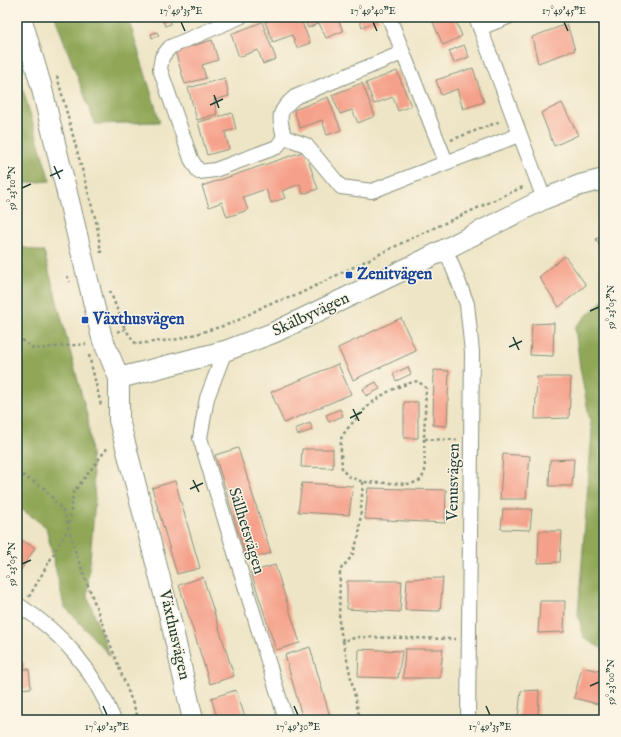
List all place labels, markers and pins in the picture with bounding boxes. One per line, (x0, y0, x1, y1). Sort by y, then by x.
place label: Zenitvägen (357, 265, 433, 285)
marker: Zenitvägen (344, 270, 354, 280)
place label: Växthusvägen (92, 310, 185, 330)
marker: Växthusvägen (80, 315, 90, 325)

